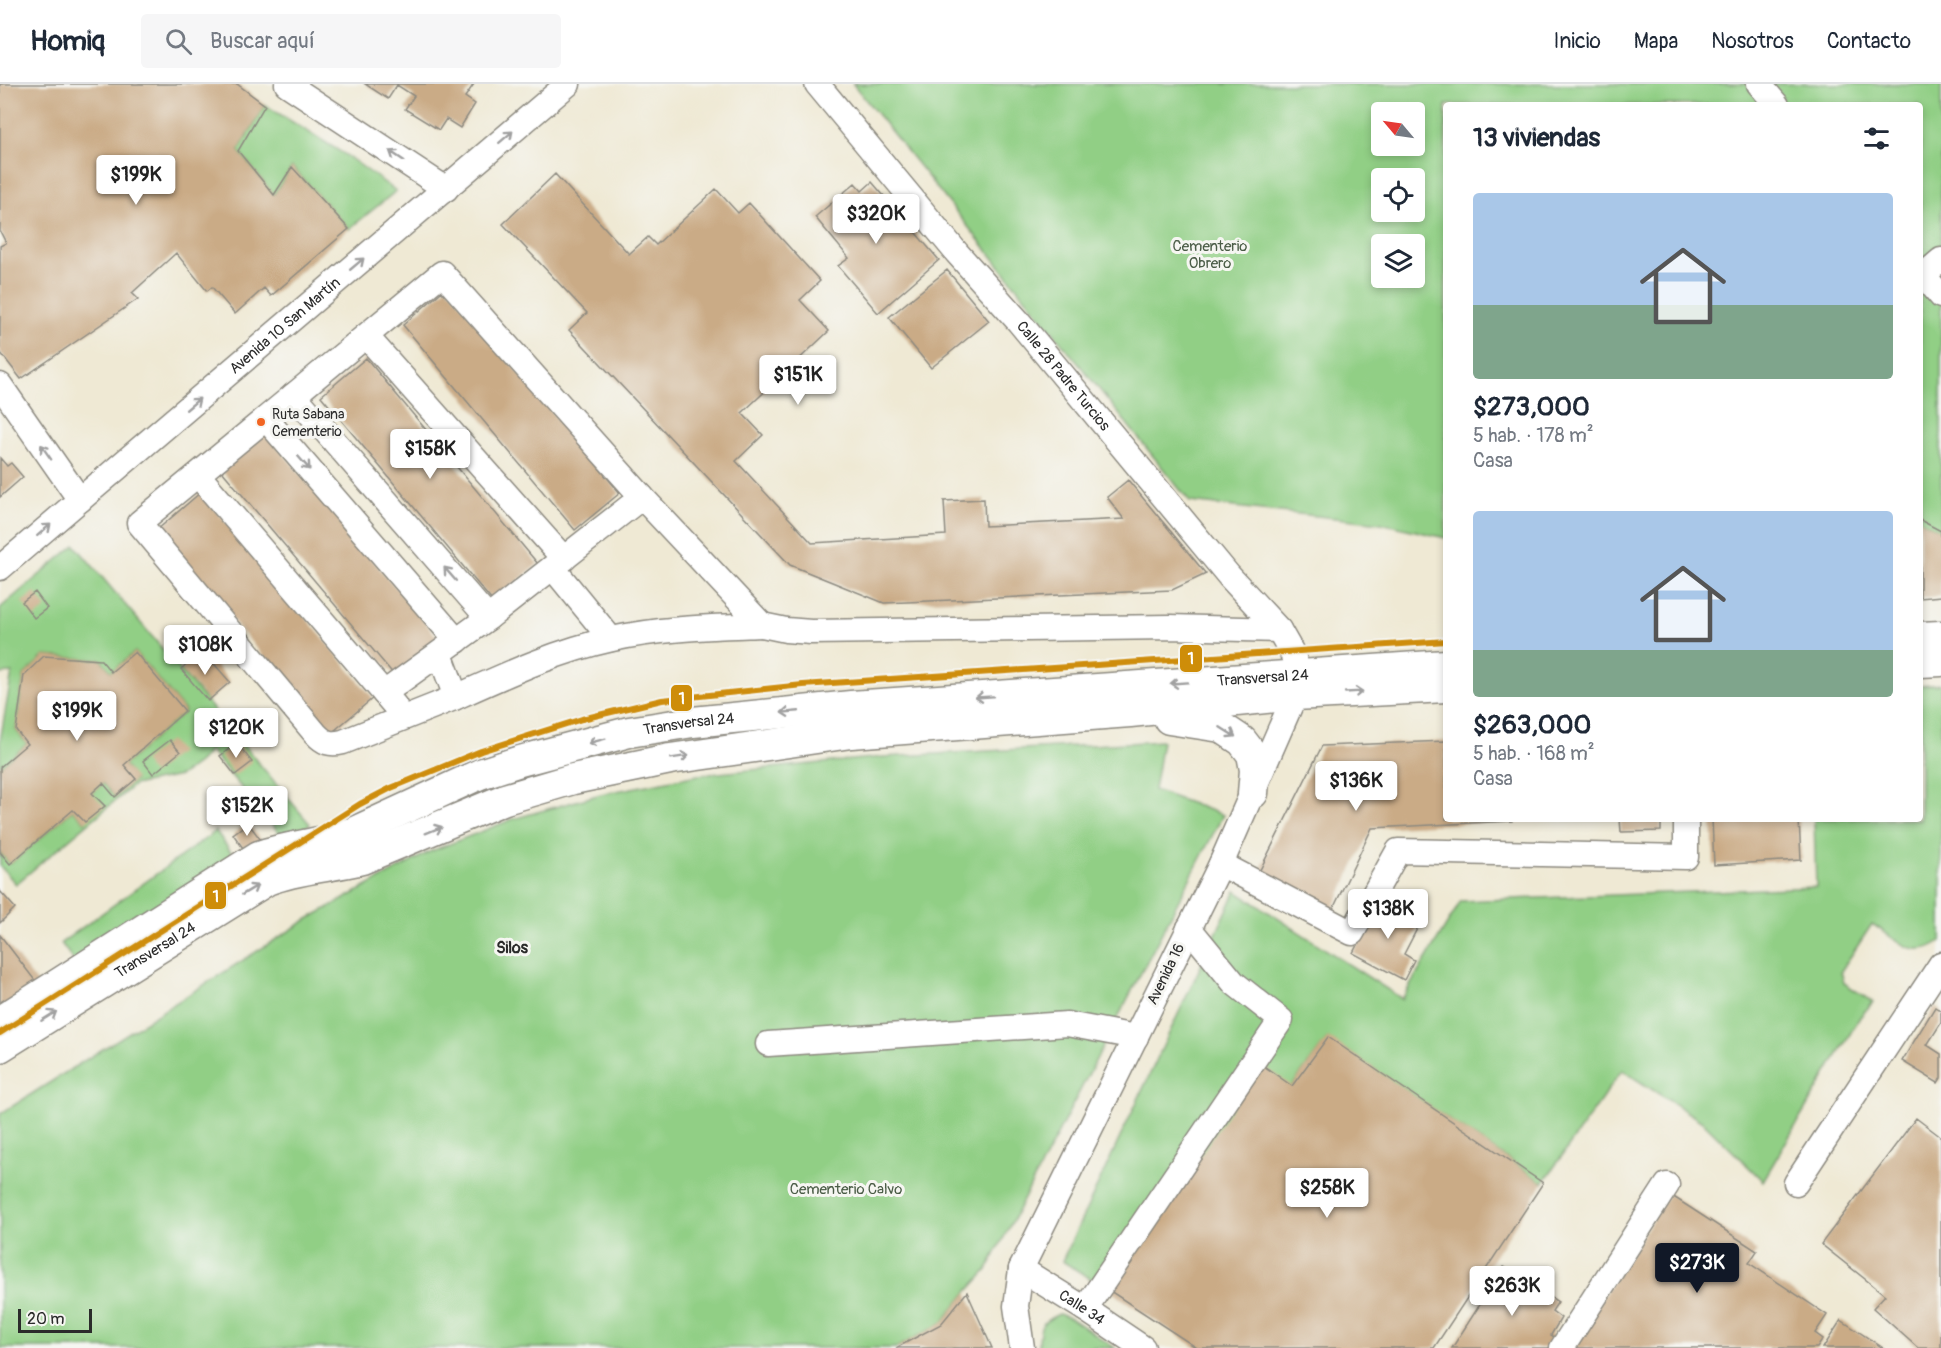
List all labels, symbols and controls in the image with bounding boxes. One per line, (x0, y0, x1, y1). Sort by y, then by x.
search box (141, 14, 561, 68)
text: Homiq (30, 24, 105, 59)
icon: search (162, 25, 195, 58)
text: Buscar aquí (210, 27, 315, 55)
text: Inicio (1554, 28, 1601, 55)
text: Mapa (1634, 28, 1678, 55)
text: Nosotros (1711, 28, 1794, 55)
text: Contacto (1827, 28, 1911, 55)
north arrow (1371, 102, 1425, 156)
map controls (1371, 102, 1425, 288)
text: 13 viviendas (1473, 122, 1600, 154)
icon: filters (1860, 122, 1893, 155)
one-way arrow (498, 130, 513, 144)
one-way arrow (389, 150, 406, 162)
pin: $199K (94, 155, 178, 206)
text: $199K (110, 162, 162, 187)
button: locate (1371, 168, 1425, 222)
pin: $320K (834, 194, 918, 245)
text: $320K (847, 201, 905, 226)
icon: home (1629, 232, 1737, 340)
button: layers (1371, 234, 1425, 288)
park label: Cementerio Obrero (1173, 237, 1247, 273)
one-way arrow (349, 257, 365, 270)
street label: Avenida 10 San Martín (225, 273, 344, 378)
street label: Calle 28 Padre Turcios (1013, 317, 1115, 435)
pin: $151K (756, 355, 840, 406)
text: $151K (773, 362, 823, 387)
text: $273,000 (1473, 391, 1590, 423)
one-way arrow (185, 397, 201, 410)
place label: Ruta Sabana Cementerio (272, 406, 344, 440)
marker: Ruta Sabana Cementerio (255, 416, 267, 428)
text: 5 hab. · 178 m² (1473, 423, 1594, 448)
pin: $158K (388, 429, 472, 480)
text: $158K (404, 436, 456, 461)
one-way arrow (40, 444, 52, 461)
text: Casa (1473, 448, 1513, 473)
one-way arrow (297, 455, 311, 470)
one-way arrow (36, 523, 51, 537)
icon: home (1629, 550, 1737, 658)
one-way arrow (443, 567, 457, 582)
pin: $108K (163, 625, 247, 676)
text: $108K (178, 632, 232, 657)
line badge: 1 (1179, 644, 1203, 673)
text: 1 (1188, 649, 1194, 669)
street label: Transversal 24 (1216, 665, 1309, 690)
one-way arrow (1169, 678, 1189, 689)
line badge: 1 (670, 684, 693, 712)
one-way arrow (1343, 687, 1363, 698)
text: 1 (679, 689, 685, 709)
pin: $199K (35, 691, 119, 742)
one-way arrow (975, 692, 995, 703)
text: $199K (51, 698, 103, 723)
one-way arrow (780, 706, 800, 717)
pin: $120K (194, 708, 278, 759)
street label: Transversal 24 (642, 708, 735, 739)
text: $263,000 (1473, 709, 1591, 741)
text: $120K (208, 715, 264, 740)
one-way arrow (1219, 726, 1236, 738)
one-way arrow (588, 736, 607, 747)
text: 5 hab. · 168 m² (1473, 741, 1595, 766)
one-way arrow (670, 752, 690, 763)
pin: $136K (1314, 761, 1398, 812)
text: Casa (1473, 766, 1513, 791)
text: $136K (1329, 768, 1383, 793)
pin: $152K (205, 786, 289, 837)
text: $152K (221, 793, 273, 818)
one-way arrow (424, 824, 443, 835)
line badge: 1 (204, 881, 227, 910)
one-way arrow (241, 883, 258, 895)
text: 1 (213, 887, 219, 907)
pin: $138K (1346, 889, 1430, 940)
text: $138K (1362, 896, 1414, 921)
street label: Transversal 24 (111, 917, 199, 982)
district label: Silos (496, 938, 529, 958)
street label: Avenida 16 (1143, 940, 1189, 1008)
one-way arrow (41, 1010, 58, 1023)
pin: $258K (1285, 1168, 1369, 1219)
text: $258K (1300, 1175, 1355, 1200)
park label: Cementerio Calvo (790, 1180, 902, 1199)
pin: $273K (1655, 1243, 1739, 1294)
text: $273K (1669, 1250, 1725, 1275)
pin: $263K (1470, 1266, 1554, 1317)
text: $263K (1484, 1273, 1540, 1298)
street label: Calle 34 (1055, 1286, 1109, 1329)
scale bar (18, 1306, 92, 1334)
text: 20 m (27, 1309, 65, 1329)

